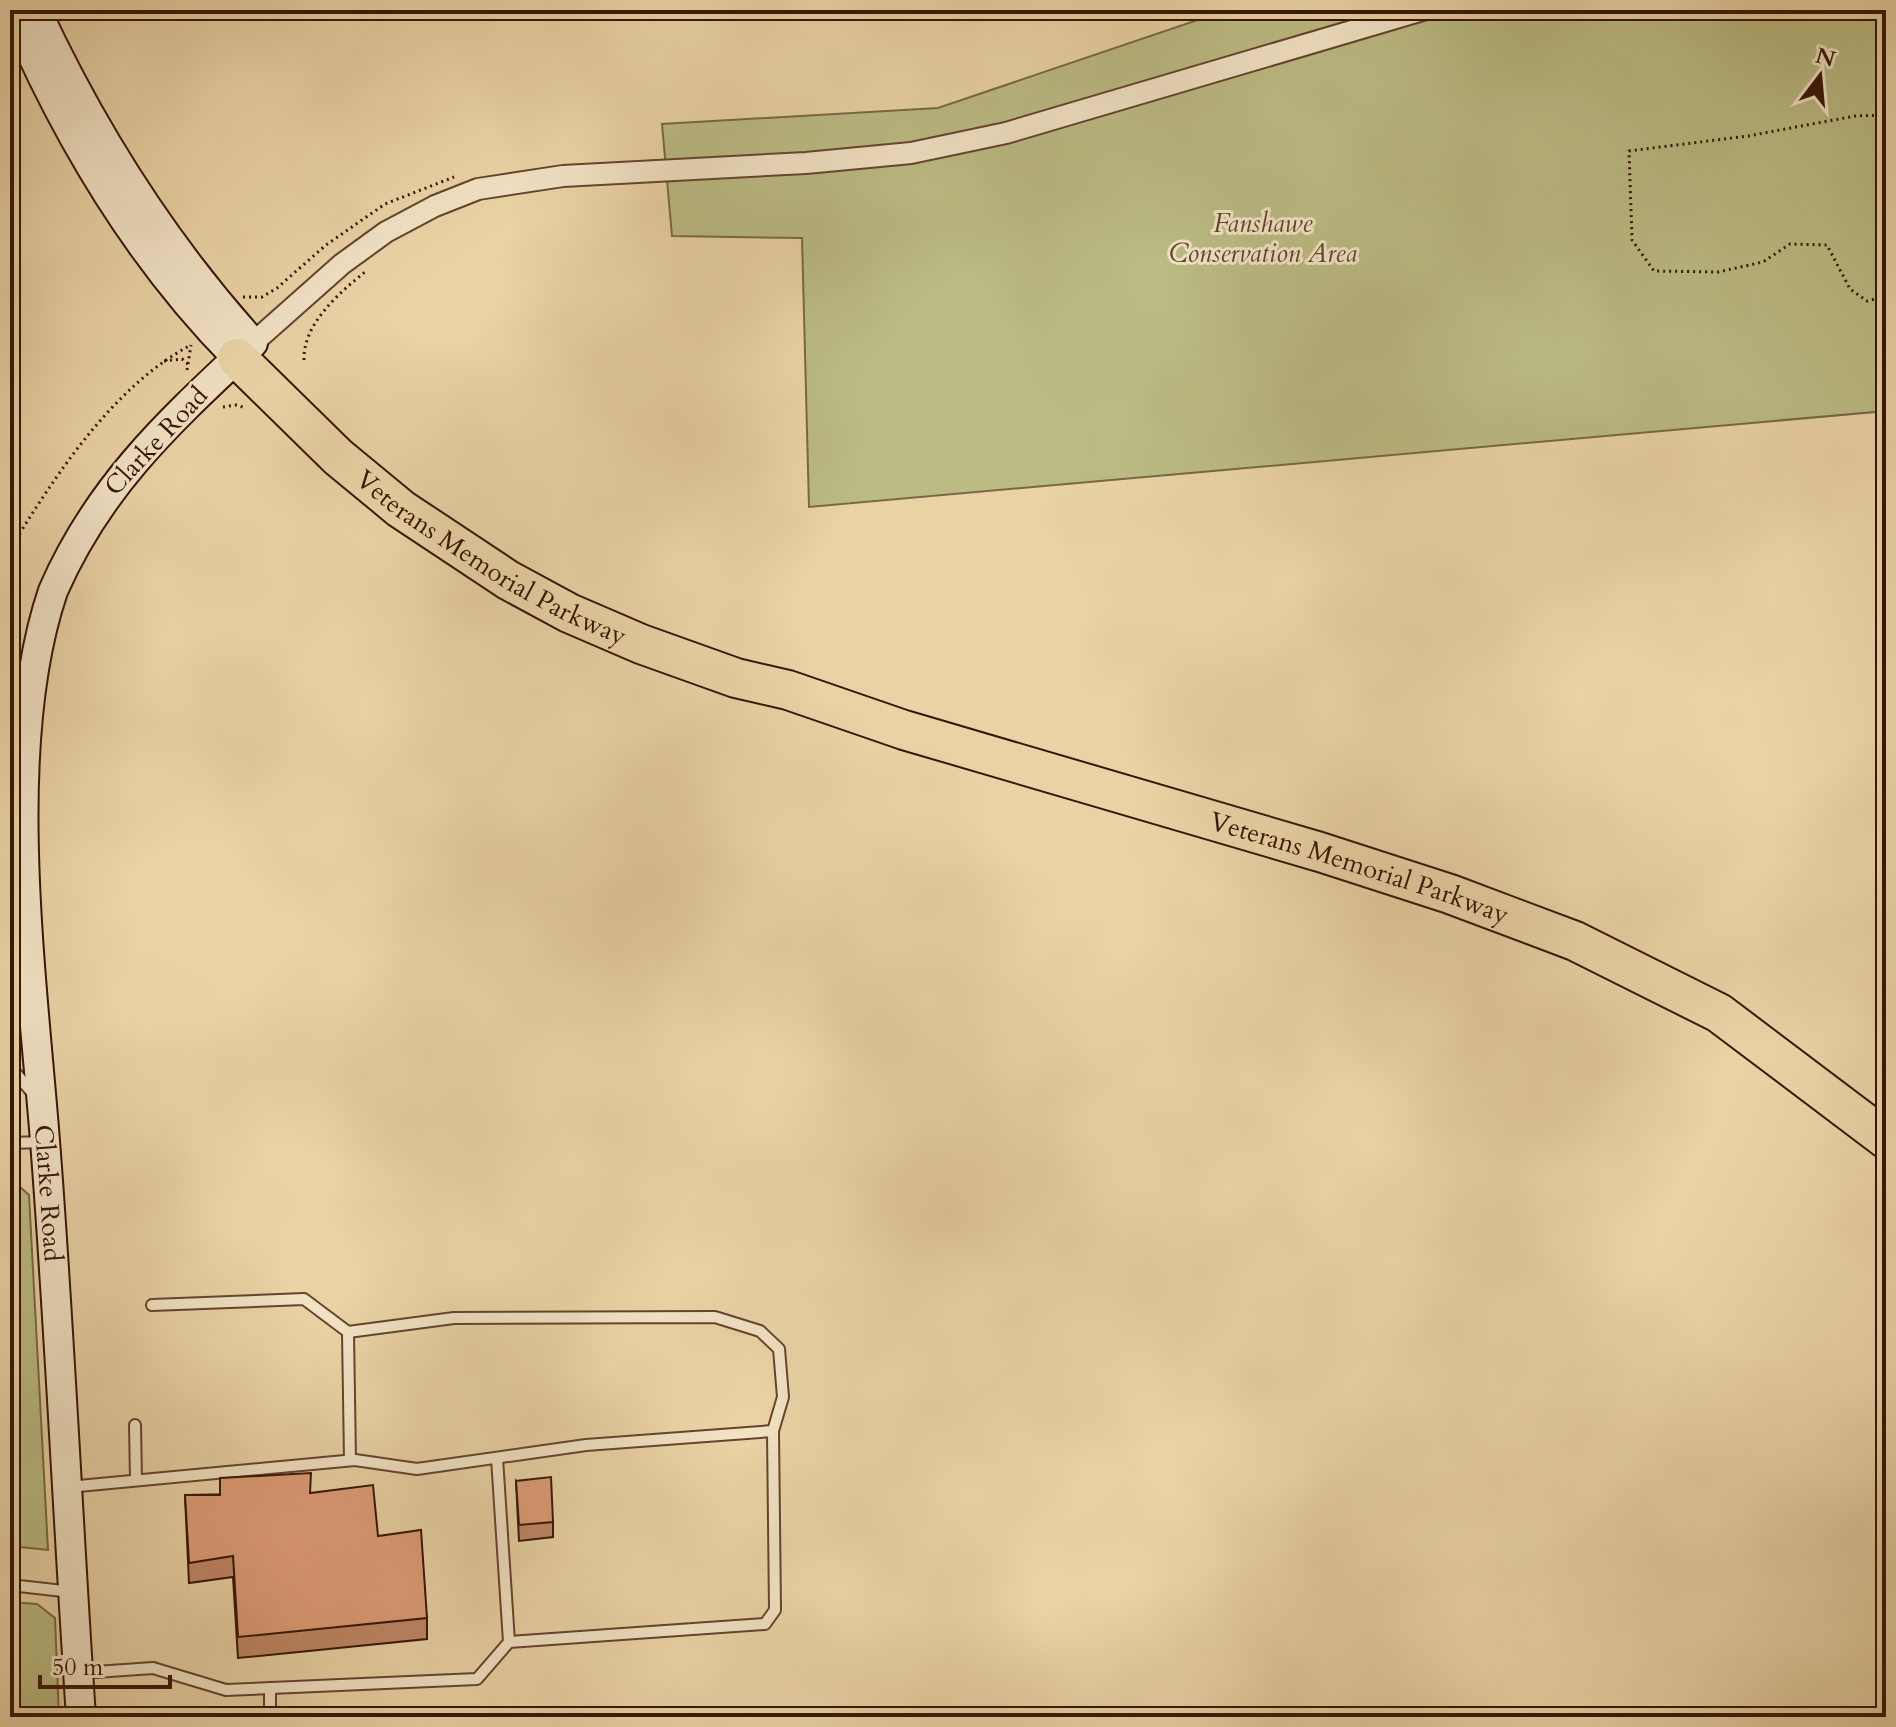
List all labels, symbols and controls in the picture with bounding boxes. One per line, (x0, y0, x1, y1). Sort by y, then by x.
north arrow (1780, 36, 1860, 116)
text: N (1812, 41, 1839, 75)
park label: Fanshawe Conservation Area (1169, 206, 1358, 271)
street label: Clarke Road (96, 379, 216, 503)
street label: Veterans Memorial Parkway (349, 462, 632, 653)
street label: Veterans Memorial Parkway (1206, 803, 1514, 932)
street label: Clarke Road (26, 1123, 71, 1263)
scale bar (40, 1639, 170, 1689)
text: 50 m (52, 1651, 104, 1684)

